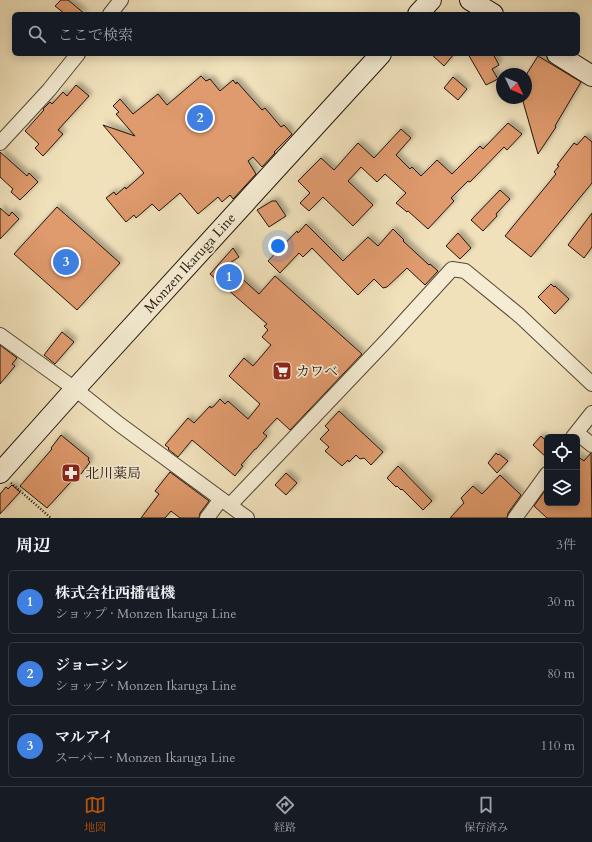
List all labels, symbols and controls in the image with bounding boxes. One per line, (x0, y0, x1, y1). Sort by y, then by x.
search box (12, 12, 580, 56)
icon: search (26, 23, 48, 45)
text: ここで検索 (58, 25, 133, 45)
north arrow (496, 68, 532, 104)
pin: 2 (187, 103, 213, 133)
street label: Monzen Ikaruga Line (140, 209, 240, 317)
your location (268, 236, 288, 256)
pin: 3 (53, 247, 79, 277)
pin: 1 (216, 262, 242, 292)
supermarket icon: カワベ (271, 360, 293, 382)
place label: カワベ (296, 362, 338, 381)
map controls (544, 434, 580, 506)
button: locate (544, 434, 580, 470)
pharmacy icon: 北川薬局 (60, 462, 82, 484)
place label: 北川薬局 (85, 464, 141, 483)
button: layers (544, 470, 580, 506)
text: 周辺 (16, 534, 50, 557)
text: 3件 (556, 536, 576, 554)
text: 株式会社西播電機 (55, 583, 175, 603)
text: 1 (27, 593, 33, 611)
text: 30 m (547, 593, 575, 611)
text: ショップ · Monzen Ikaruga Line (55, 605, 236, 623)
text: ジョーシン (55, 655, 129, 675)
text: 2 (27, 665, 33, 683)
text: 80 m (547, 665, 575, 683)
text: ショップ · Monzen Ikaruga Line (55, 677, 236, 695)
text: マルアイ (55, 727, 114, 747)
text: 3 (27, 737, 33, 755)
text: 110 m (541, 737, 575, 755)
text: スーパー · Monzen Ikaruga Line (55, 749, 235, 767)
tab: 地図 (84, 794, 106, 835)
tab: 経路 (274, 794, 296, 835)
tab: 保存済み (464, 794, 508, 835)

